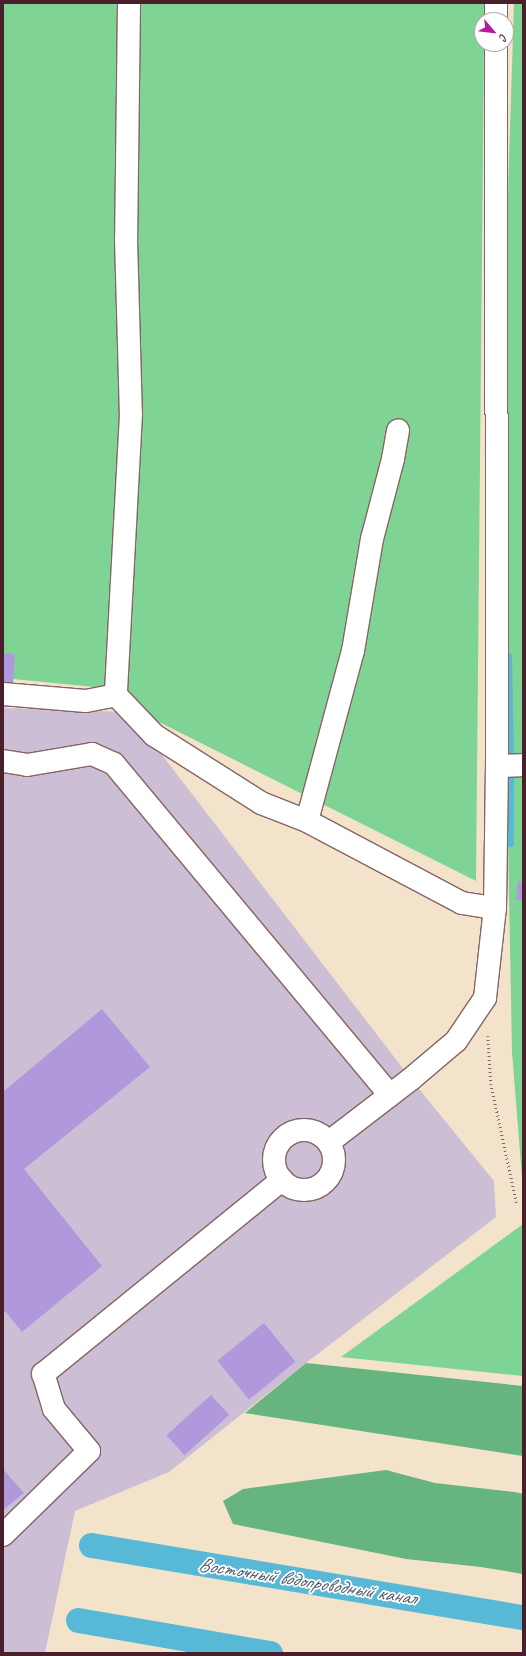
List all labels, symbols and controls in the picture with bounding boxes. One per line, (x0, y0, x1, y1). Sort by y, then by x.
north arrow (474, 12, 514, 52)
text: С (496, 31, 511, 43)
water label: Восточный водопроводный канал (197, 1552, 417, 1610)

